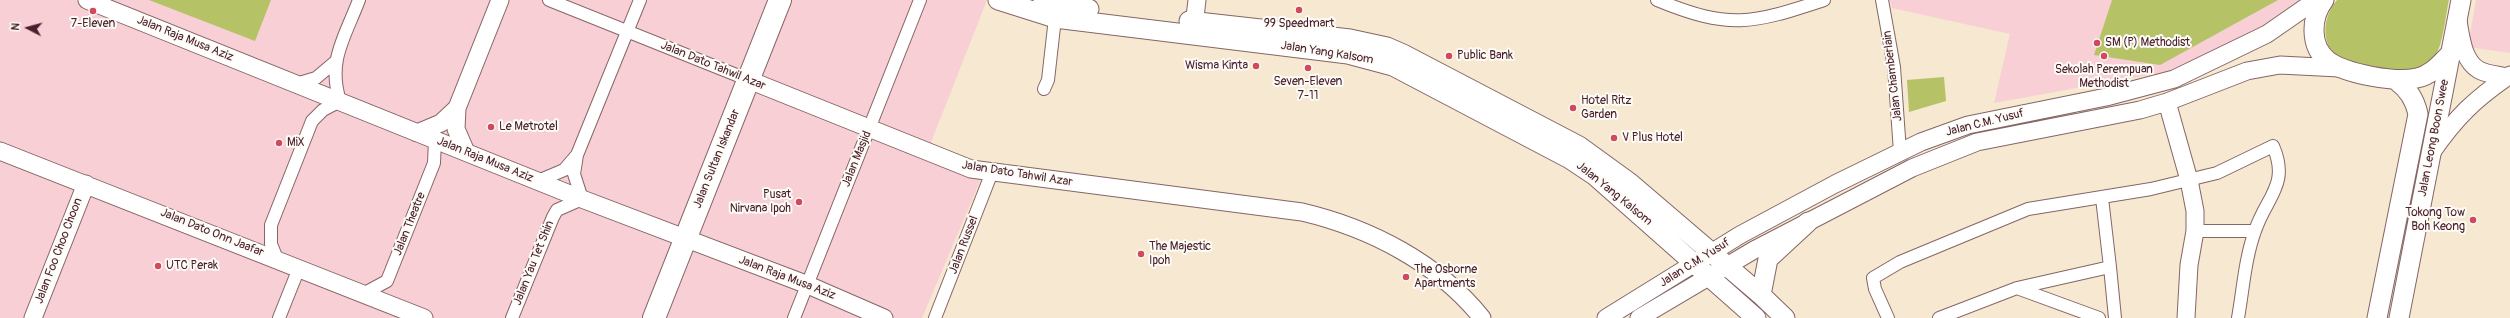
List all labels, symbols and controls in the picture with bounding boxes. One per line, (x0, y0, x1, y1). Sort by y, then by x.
marker: 99 Speedmart (1294, 5, 1304, 15)
marker: 7-Eleven (88, 6, 98, 16)
north arrow (8, 8, 48, 48)
street label: Jalan Raja Musa Aziz (135, 13, 235, 65)
place label: 7-Eleven (71, 17, 115, 31)
place label: 99 Speedmart (1264, 17, 1334, 31)
text: N (9, 22, 22, 31)
street label: Jalan Chamberlain (1880, 30, 1906, 122)
place label: SM (P) Methodist (2105, 36, 2190, 50)
street label: Jalan Dato Tahwil Azar (658, 38, 768, 94)
marker: SM (P) Methodist (2092, 38, 2102, 48)
street label: Jalan Yang Kalsom (1280, 39, 1374, 67)
place label: Public Bank (1457, 49, 1513, 63)
marker: Public Bank (1444, 51, 1454, 61)
marker: Sekolah Perempuan Methodist (2099, 51, 2109, 61)
place label: Wisma Kinta (1185, 59, 1248, 73)
marker: Wisma Kinta (1251, 61, 1261, 71)
marker: Seven-Eleven 7-11 (1303, 63, 1313, 73)
place label: Sekolah Perempuan Methodist (2055, 63, 2153, 91)
place label: Seven-Eleven 7-11 (1274, 75, 1342, 103)
street label: Jalan Leong Boon Swee (2416, 78, 2452, 198)
place label: Hotel Ritz Garden (1581, 94, 1631, 122)
marker: Hotel Ritz Garden (1568, 103, 1578, 113)
street label: Jalan C.M. Yusuf (1944, 106, 2026, 140)
street label: Jalan Sultan Iskandar (691, 107, 743, 211)
place label: Le Metrotel (499, 120, 558, 134)
marker: Le Metrotel (486, 122, 496, 132)
street label: Jalan Masjid (839, 129, 875, 189)
place label: V Plus Hotel (1622, 131, 1683, 145)
marker: V Plus Hotel (1609, 133, 1619, 143)
street label: Jalan Raja Musa Aziz (435, 134, 535, 186)
place label: MiX (287, 136, 305, 150)
marker: MiX (274, 138, 284, 148)
street label: Jalan Dato Tahwil Azar (961, 158, 1073, 190)
street label: Jalan Yang Kalsom (1573, 159, 1655, 229)
place label: Pusat Nirvana Ipoh (730, 188, 791, 216)
street label: Jalan Theatre (391, 190, 429, 258)
street label: Jalan Foo Choo Choon (32, 196, 86, 306)
marker: Pusat Nirvana Ipoh (794, 197, 804, 207)
street label: Jalan Dato Onn Jaafar (158, 206, 266, 260)
place label: Tokong Tow Boh Keong (2405, 206, 2465, 234)
street label: Jalan Russel (946, 214, 982, 276)
marker: Tokong Tow Boh Keong (2468, 215, 2478, 225)
street label: Jalan Yau Tet Shin (510, 219, 558, 307)
street label: Jalan C.M. Yusuf (1657, 236, 1733, 290)
place label: The Majestic Ipoh (1149, 240, 1211, 268)
marker: The Majestic Ipoh (1136, 249, 1146, 259)
street label: Jalan Raja Musa Aziz (736, 253, 838, 303)
place label: UTC Perak (166, 259, 218, 273)
marker: UTC Perak (153, 261, 163, 271)
place label: The Osborne Apartments (1414, 263, 1477, 291)
marker: The Osborne Apartments (1401, 272, 1411, 282)

